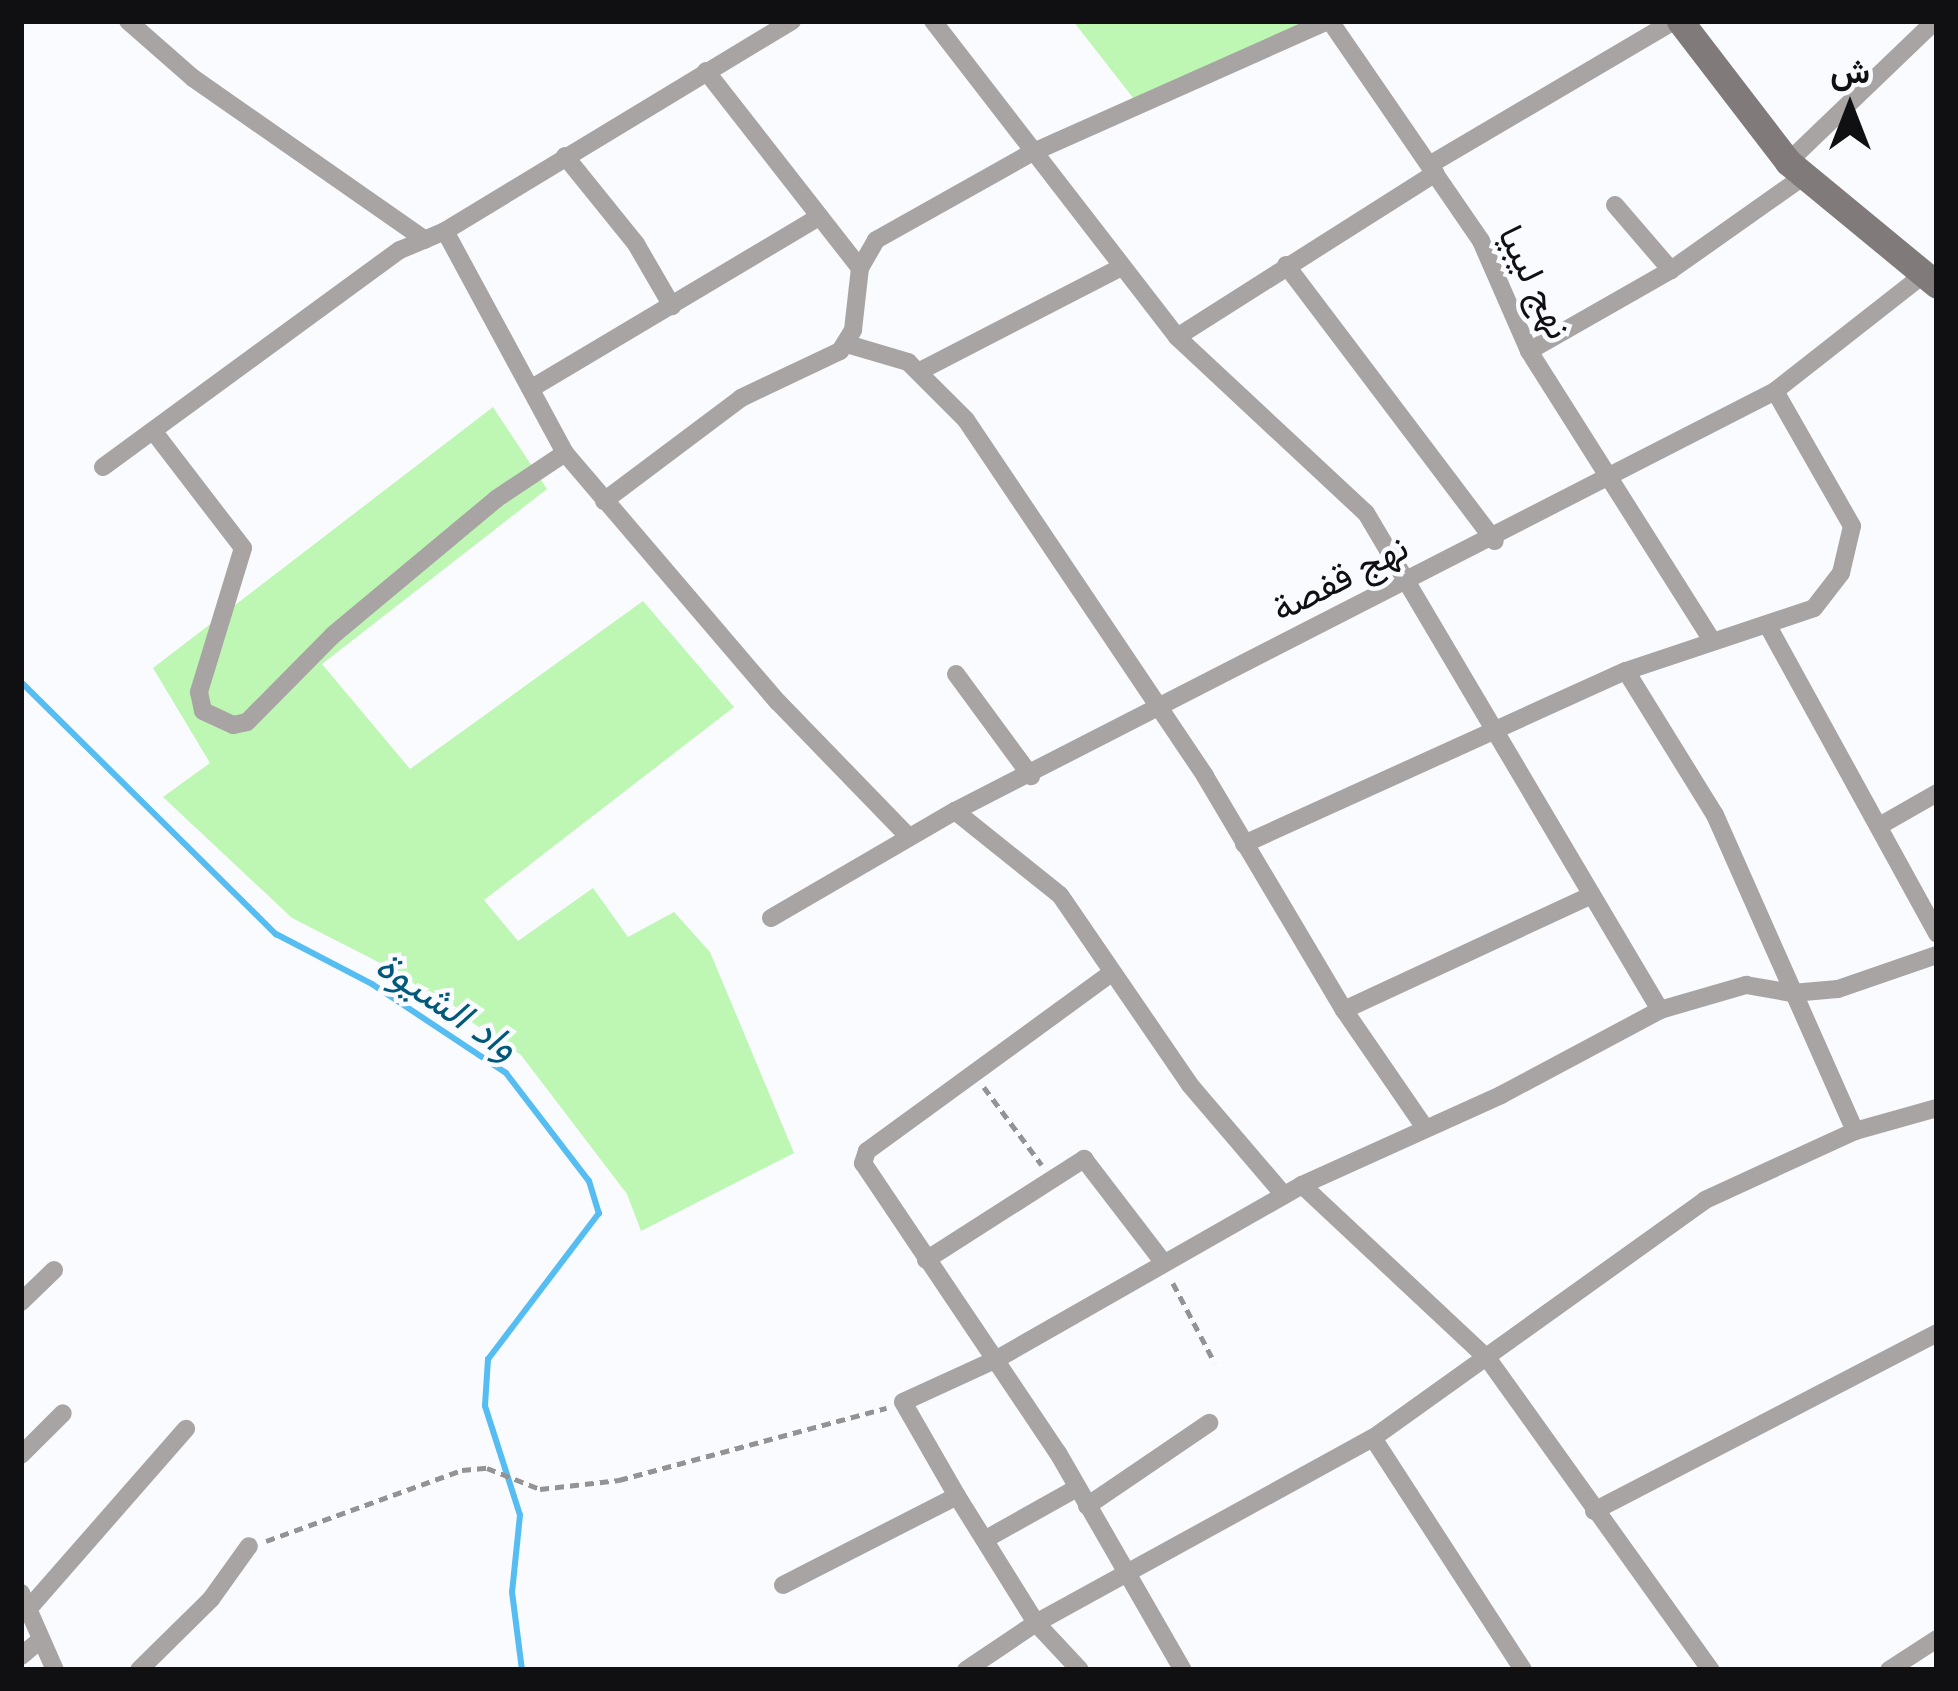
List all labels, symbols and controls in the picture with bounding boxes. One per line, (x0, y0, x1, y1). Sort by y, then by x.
north arrow (1790, 48, 1910, 168)
text: ش (1830, 50, 1870, 93)
street label: نهج ليبيا (1489, 218, 1581, 346)
street label: نهج قفصة (1265, 525, 1415, 631)
water label: واد الشيوة (367, 942, 527, 1070)

